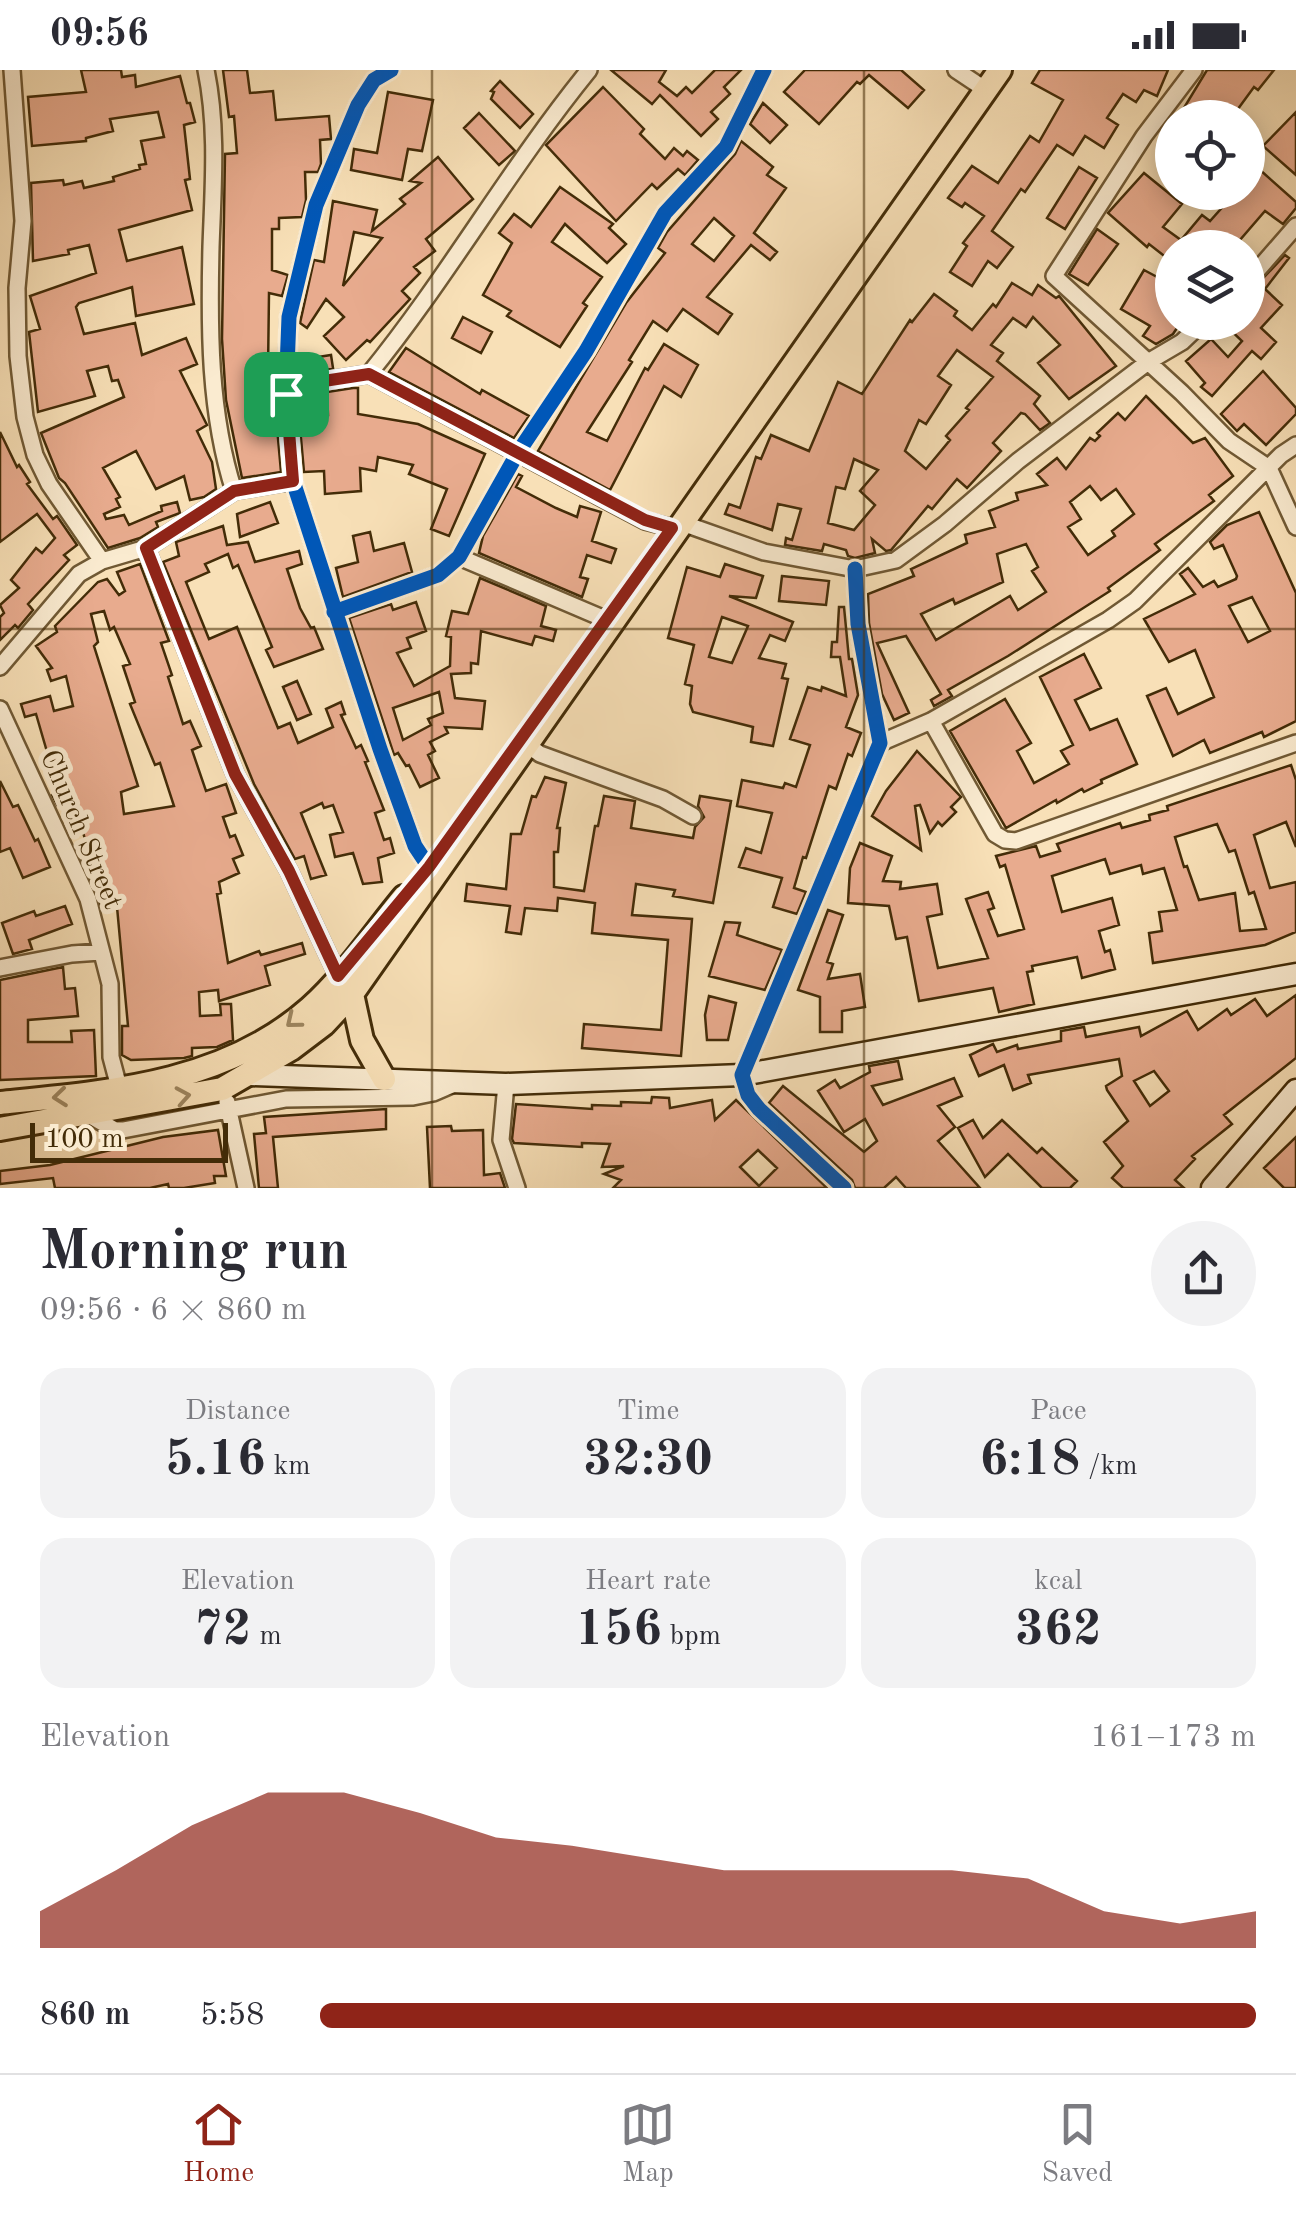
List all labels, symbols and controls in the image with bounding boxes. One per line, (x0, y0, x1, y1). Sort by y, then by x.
text: 09:56 (50, 16, 149, 54)
map controls (1155, 100, 1265, 340)
button: locate (1155, 100, 1265, 210)
button: layers (1155, 230, 1265, 340)
pin (244, 352, 329, 437)
icon: arrive (259, 367, 314, 422)
street label: Church Street (34, 746, 126, 914)
one-way arrow (286, 1010, 304, 1027)
one-way arrow (52, 1086, 68, 1107)
one-way arrow (175, 1086, 192, 1107)
scale bar (30, 1118, 228, 1162)
text: 100 m (45, 1126, 124, 1154)
button: share (1151, 1221, 1256, 1326)
text: Morning run (40, 1226, 349, 1281)
text: 09:56 · 6 × 860 m (40, 1295, 307, 1327)
text: Distance (185, 1398, 290, 1426)
text: Time (617, 1398, 679, 1426)
text: Pace (1030, 1398, 1087, 1426)
text: 5.16 (165, 1436, 266, 1486)
text: 32:30 (583, 1436, 713, 1486)
text: 6:18 (979, 1436, 1080, 1486)
text: km (266, 1453, 310, 1481)
text: /km (1080, 1453, 1137, 1481)
text: Elevation (181, 1568, 295, 1596)
text: Heart rate (585, 1568, 711, 1596)
text: kcal (1034, 1568, 1082, 1596)
text: 72 (194, 1606, 252, 1656)
text: 156 (575, 1606, 662, 1656)
text: 362 (1015, 1606, 1102, 1656)
text: m (252, 1623, 282, 1651)
text: bpm (662, 1623, 721, 1651)
text: Elevation (40, 1722, 170, 1754)
text: 161–173 m (1090, 1722, 1256, 1754)
text: 860 m (40, 2000, 130, 2032)
text: 5:58 (200, 2000, 265, 2032)
tab: Home (183, 2097, 254, 2192)
tab: Map (620, 2097, 675, 2192)
tab: Saved (1042, 2097, 1113, 2192)

